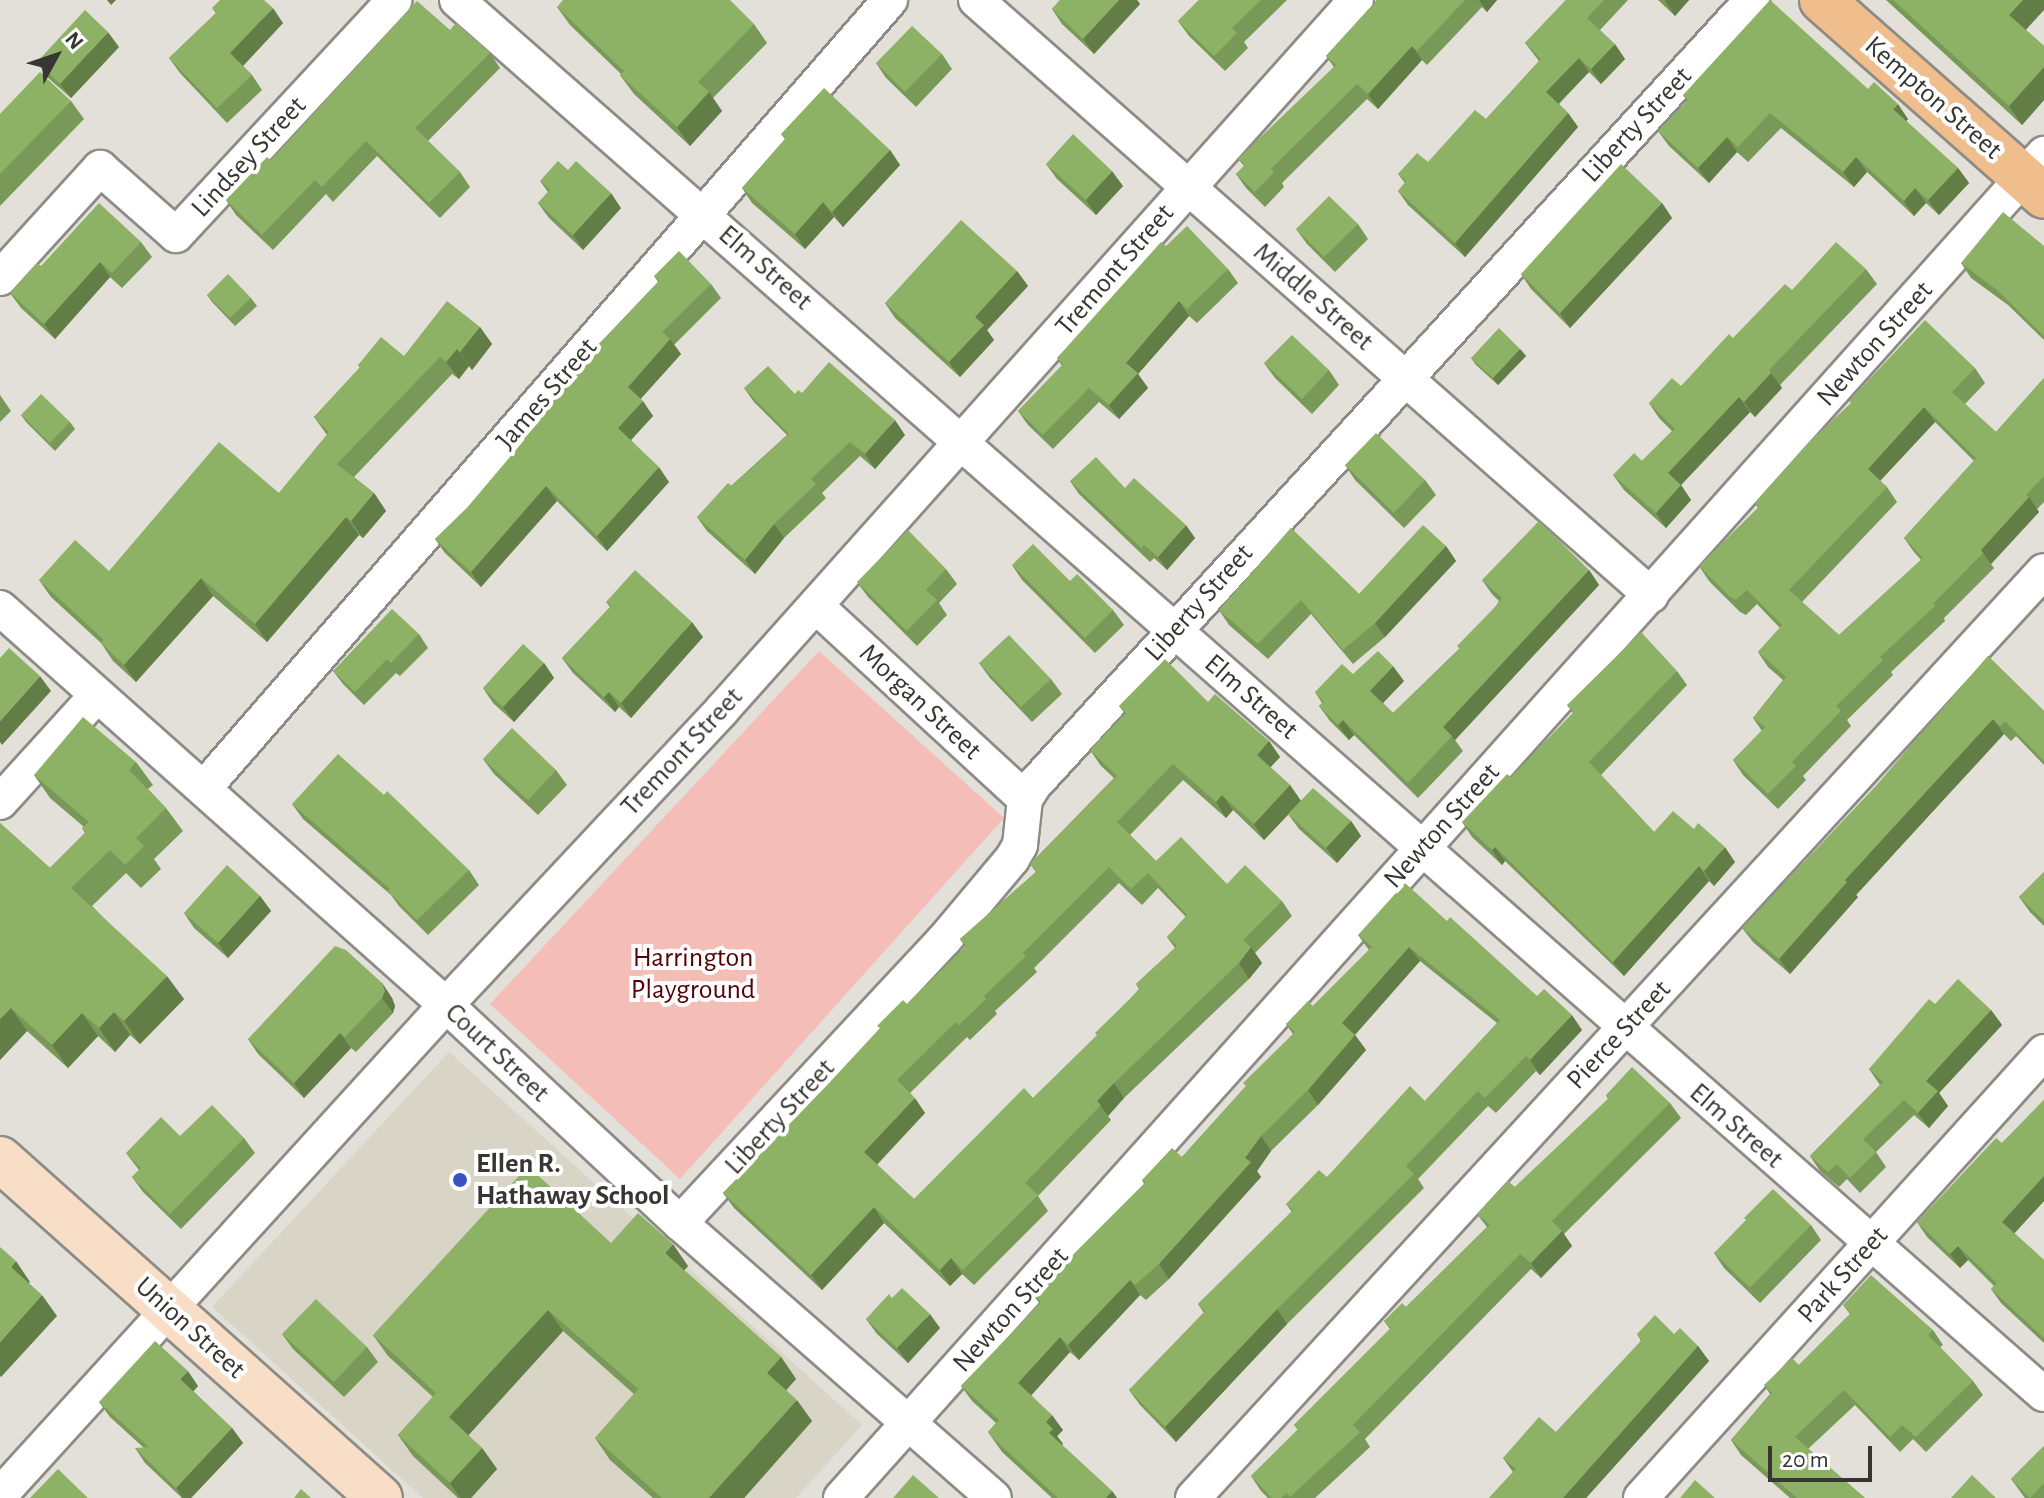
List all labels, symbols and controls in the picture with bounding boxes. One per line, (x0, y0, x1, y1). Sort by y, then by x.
north arrow (16, 16, 96, 96)
text: N (61, 28, 88, 53)
street label: Kempton Street (1857, 29, 2009, 167)
street label: Liberty Street (1575, 60, 1699, 190)
street label: Lindsey Street (184, 90, 314, 224)
street label: Tremont Street (1049, 197, 1181, 343)
street label: Elm Street (711, 218, 819, 318)
street label: Middle Street (1246, 236, 1380, 358)
street label: Newton Street (1810, 274, 1940, 414)
street label: James Street (489, 331, 605, 457)
street label: Liberty Street (1138, 537, 1260, 669)
street label: Morgan Street (852, 637, 988, 767)
street label: Elm Street (1197, 647, 1305, 747)
street label: Tremont Street (614, 681, 750, 823)
street label: Newton Street (1377, 756, 1507, 896)
park label: Harrington Playground (631, 941, 755, 1007)
street label: Pierce Street (1560, 973, 1678, 1097)
street label: Court Street (438, 996, 556, 1110)
street label: Liberty Street (718, 1052, 842, 1182)
street label: Elm Street (1682, 1076, 1790, 1176)
place label: Ellen R. Hathaway School (476, 1147, 669, 1213)
marker: Ellen R. Hathaway School (451, 1171, 469, 1189)
street label: Park Street (1791, 1220, 1895, 1330)
street label: Newton Street (946, 1240, 1076, 1380)
street label: Union Street (128, 1270, 252, 1386)
scale bar (1772, 1430, 1876, 1480)
text: 20 m (1782, 1448, 1829, 1472)

